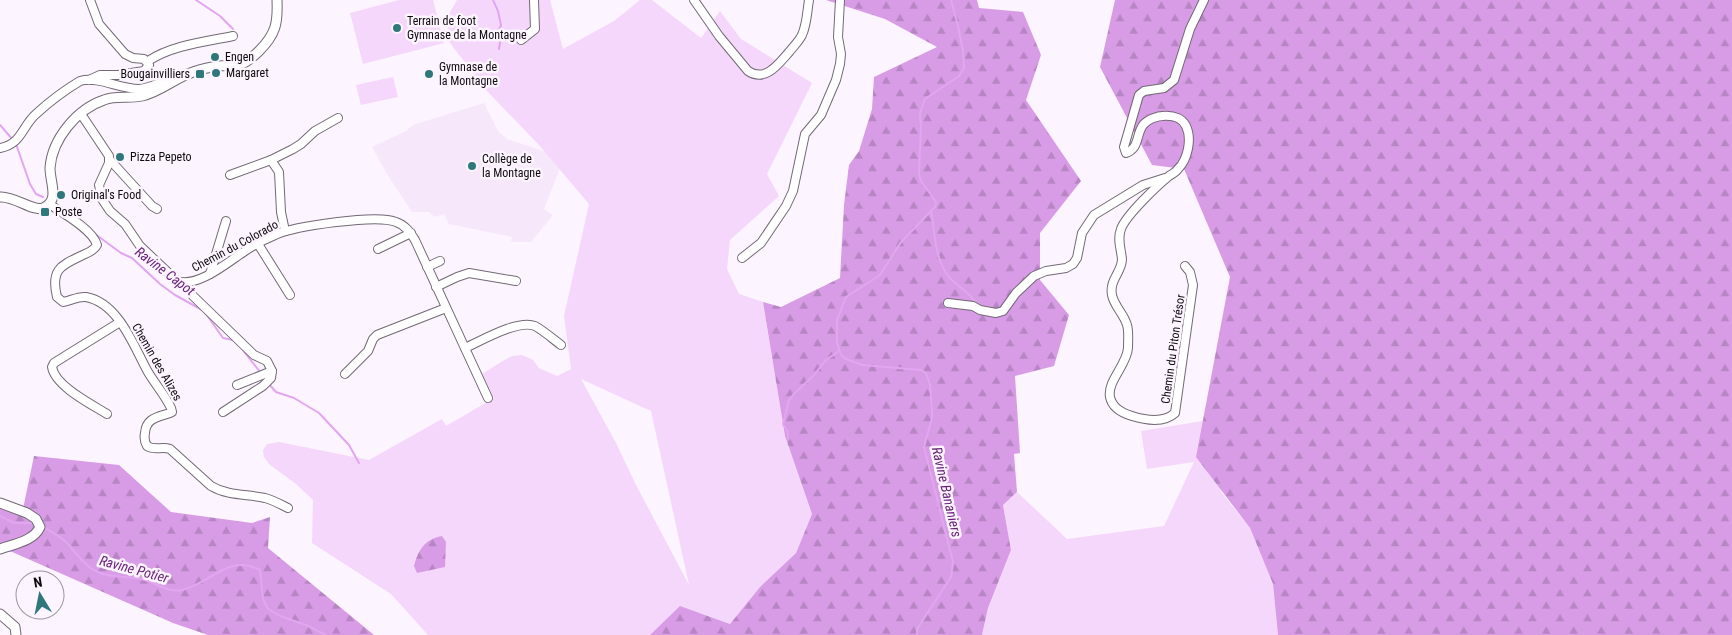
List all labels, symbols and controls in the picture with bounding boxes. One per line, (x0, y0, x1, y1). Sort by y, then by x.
place label: Terrain de foot Gymnase de la Montagne (407, 14, 527, 42)
marker: Terrain de foot Gymnase de la Montagne (391, 22, 403, 34)
place label: Engen (225, 50, 254, 64)
marker: Engen (209, 51, 221, 63)
place label: Gymnase de la Montagne (439, 60, 498, 88)
place label: Margaret (226, 66, 269, 80)
place label: Bougainvilliers (120, 67, 190, 81)
marker: Margaret (210, 67, 222, 79)
marker: Bougainvilliers (194, 68, 206, 80)
marker: Gymnase de la Montagne (423, 68, 435, 80)
place label: Pizza Pepeto (130, 150, 192, 164)
marker: Pizza Pepeto (114, 151, 126, 163)
place label: Collège de la Montagne (482, 152, 541, 180)
marker: Collège de la Montagne (466, 160, 478, 172)
place label: Original's Food (71, 188, 141, 202)
marker: Original's Food (55, 189, 67, 201)
place label: Poste (55, 205, 83, 219)
marker: Poste (39, 206, 51, 218)
street label: Chemin du Colorado (189, 217, 281, 275)
water label: Ravine Capot (132, 243, 199, 299)
street label: Chemin du Piton Trésor (1158, 293, 1188, 405)
street label: Chemin des Alizes (129, 321, 185, 403)
water label: Ravine Bananiers (929, 445, 965, 539)
water label: Ravine Potier (98, 552, 171, 586)
north arrow (15, 570, 65, 620)
text: N (32, 574, 43, 591)

